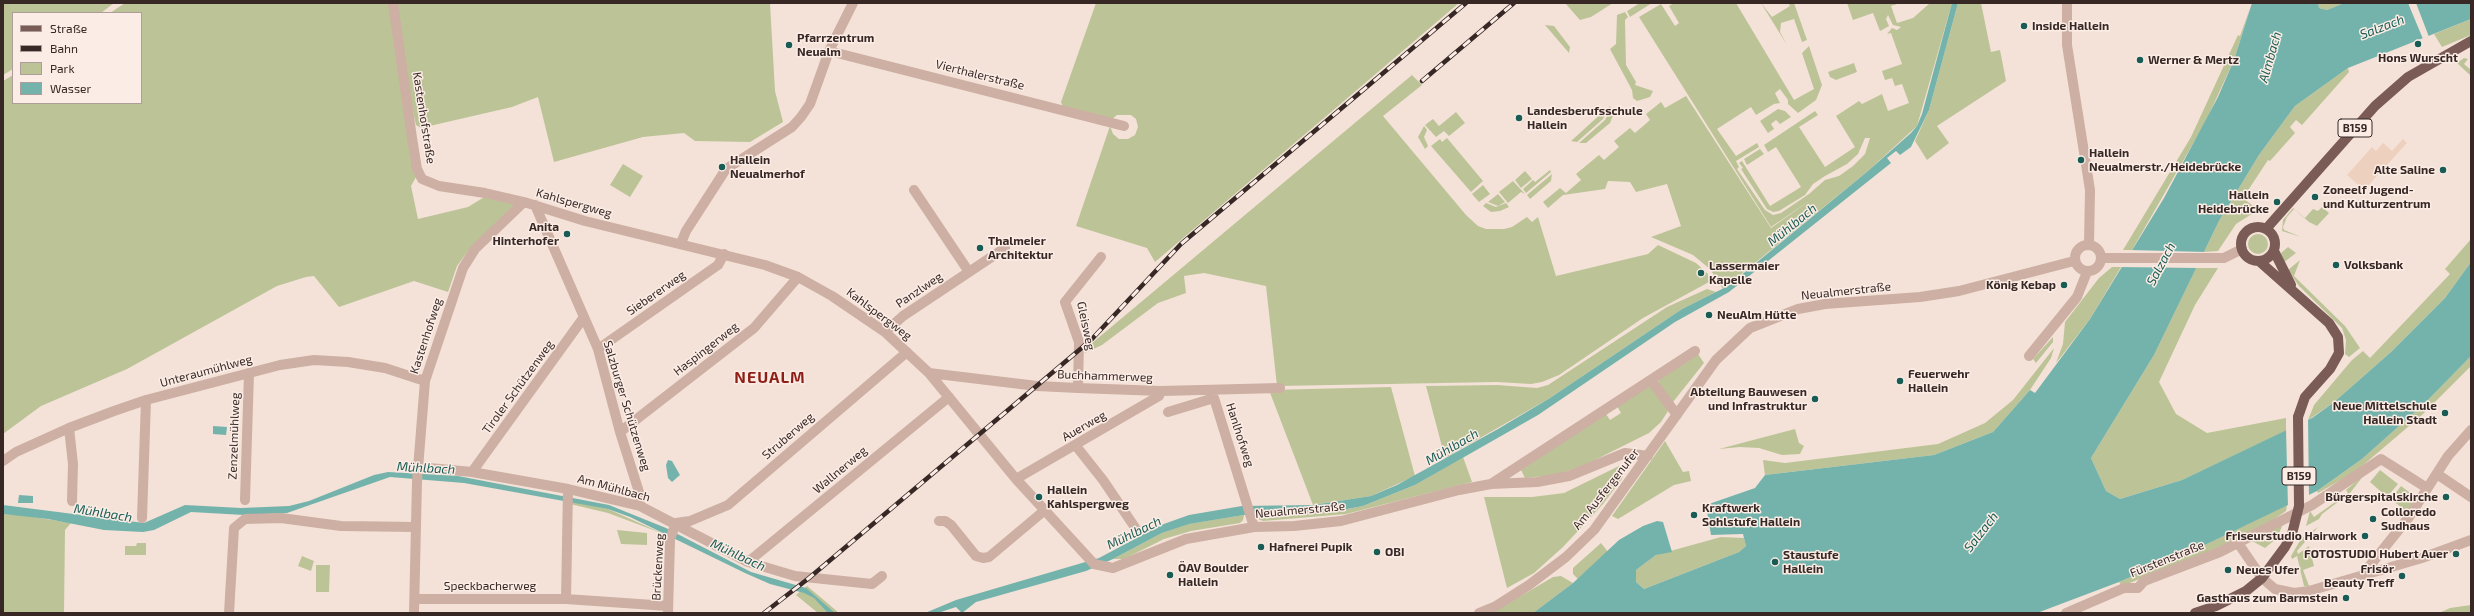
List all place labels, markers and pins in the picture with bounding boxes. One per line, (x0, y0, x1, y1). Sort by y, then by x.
place label: Inside Hallein (2032, 19, 2109, 33)
marker: Inside Hallein (2019, 21, 2029, 31)
place label: Pfarrzentrum Neualm (797, 31, 874, 59)
marker: Hons Wurscht (2413, 39, 2423, 49)
marker: Pfarrzentrum Neualm (784, 40, 794, 50)
place label: Hons Wurscht (2378, 51, 2458, 65)
place label: Werner & Mertz (2148, 53, 2239, 67)
marker: Werner & Mertz (2135, 55, 2145, 65)
place label: Landesberufsschule Hallein (1527, 104, 1643, 132)
marker: Landesberufsschule Hallein (1514, 113, 1524, 123)
place label: Hallein Neualmerstr./Heidebrücke (2089, 146, 2241, 174)
place label: Hallein Neualmerhof (730, 153, 805, 181)
marker: Hallein Neualmerstr./Heidebrücke (2076, 155, 2086, 165)
marker: Hallein Neualmerhof (717, 162, 727, 172)
place label: Alte Saline (2374, 163, 2435, 177)
marker: Alte Saline (2438, 165, 2448, 175)
place label: Zoneelf Jugend- und Kulturzentrum (2323, 183, 2431, 211)
place label: Hallein Heidebrücke (2198, 188, 2269, 216)
marker: Zoneelf Jugend- und Kulturzentrum (2310, 192, 2320, 202)
marker: Hallein Heidebrücke (2272, 197, 2282, 207)
place label: Anita Hinterhofer (492, 220, 559, 248)
marker: Anita Hinterhofer (562, 229, 572, 239)
place label: Thalmeier Architektur (988, 234, 1053, 262)
marker: Thalmeier Architektur (975, 243, 985, 253)
place label: Volksbank (2344, 258, 2403, 272)
place label: Lassermaier Kapelle (1709, 259, 1780, 287)
marker: Volksbank (2331, 260, 2341, 270)
marker: Lassermaier Kapelle (1696, 268, 1706, 278)
place label: König Kebap (1986, 278, 2056, 292)
marker: König Kebap (2059, 280, 2069, 290)
place label: NeuAlm Hütte (1717, 308, 1796, 322)
marker: NeuAlm Hütte (1704, 310, 1714, 320)
place label: Feuerwehr Hallein (1908, 367, 1970, 395)
marker: Feuerwehr Hallein (1895, 376, 1905, 386)
place label: Abteilung Bauwesen und Infrastruktur (1690, 385, 1807, 413)
marker: Abteilung Bauwesen und Infrastruktur (1810, 394, 1820, 404)
place label: Neue Mittelschule Hallein Stadt (2333, 399, 2437, 427)
marker: Neue Mittelschule Hallein Stadt (2440, 408, 2450, 418)
place label: Hallein Kahlspergweg (1047, 483, 1129, 511)
place label: Bürgerspitalskirche (2325, 490, 2438, 504)
marker: Hallein Kahlspergweg (1034, 492, 1044, 502)
marker: Bürgerspitalskirche (2441, 492, 2451, 502)
place label: Kraftwerk Sohlstufe Hallein (1702, 501, 1800, 529)
place label: Colloredo Sudhaus (2381, 505, 2436, 533)
marker: Kraftwerk Sohlstufe Hallein (1689, 510, 1699, 520)
marker: Colloredo Sudhaus (2368, 514, 2378, 524)
place label: Friseurstudio Hairwork (2225, 529, 2357, 543)
marker: Friseurstudio Hairwork (2360, 531, 2370, 541)
place label: Hafnerei Pupik (1269, 540, 1352, 554)
marker: Hafnerei Pupik (1256, 542, 1266, 552)
place label: OBI (1385, 545, 1404, 559)
marker: OBI (1372, 547, 1382, 557)
place label: FOTOSTUDIO Hubert Auer (2304, 547, 2448, 561)
place label: Staustufe Hallein (1783, 548, 1839, 576)
marker: FOTOSTUDIO Hubert Auer (2451, 549, 2461, 559)
marker: Staustufe Hallein (1770, 557, 1780, 567)
place label: ÖAV Boulder Hallein (1178, 561, 1249, 589)
place label: Frisör Beauty Treff (2324, 562, 2394, 590)
place label: Neues Ufer (2236, 563, 2299, 577)
marker: Neues Ufer (2223, 565, 2233, 575)
marker: ÖAV Boulder Hallein (1165, 570, 1175, 580)
marker: Frisör Beauty Treff (2397, 571, 2407, 581)
place label: Gasthaus zum Barmstein (2197, 591, 2338, 605)
marker: Gasthaus zum Barmstein (2341, 593, 2351, 603)

